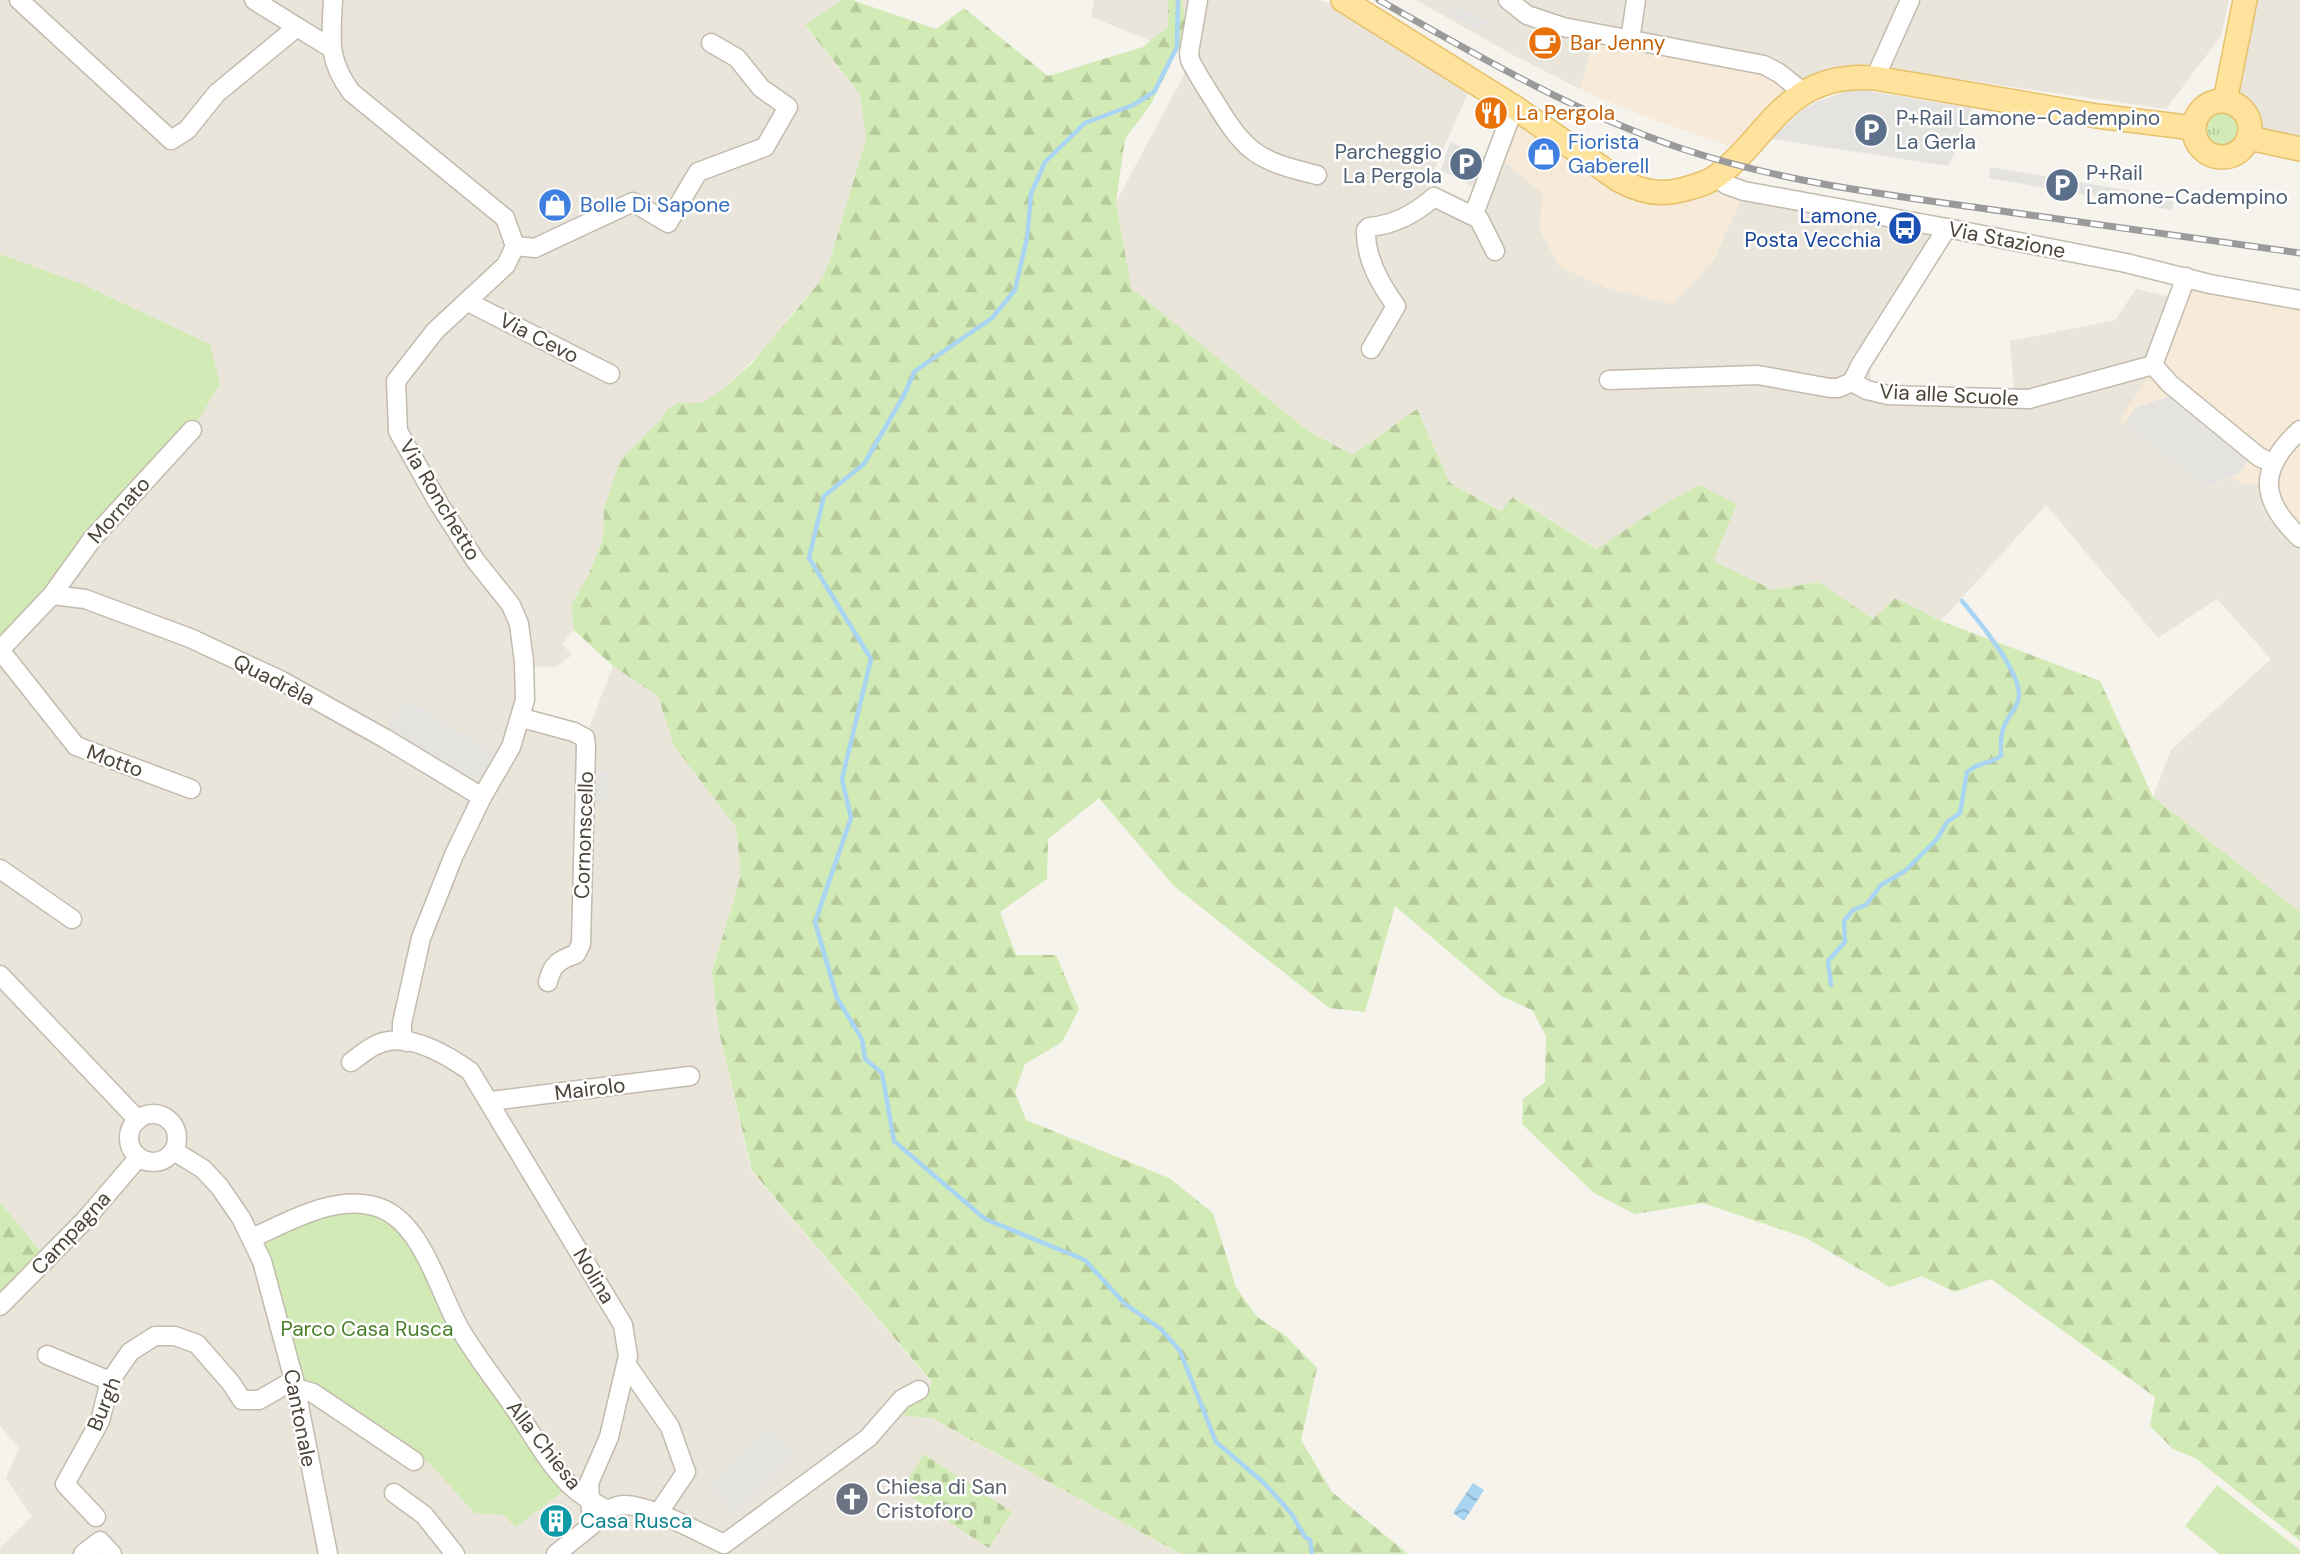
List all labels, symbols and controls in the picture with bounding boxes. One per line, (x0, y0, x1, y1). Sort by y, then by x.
cafe icon: Bar Jenny (1526, 24, 1564, 62)
place label: Bar Jenny (1570, 29, 1666, 57)
restaurant icon: La Pergola (1472, 94, 1510, 132)
place label: La Pergola (1516, 99, 1615, 127)
place label: P+Rail Lamone-Cadempino La Gerla (1896, 104, 2160, 156)
parking icon: P+Rail Lamone-Cadempino La Gerla (1852, 111, 1890, 149)
place label: Fiorista Gaberell (1568, 128, 1649, 180)
shop icon: Fiorista Gaberell (1525, 135, 1563, 173)
place label: Parcheggio La Pergola (1335, 138, 1442, 190)
parking icon: Parcheggio La Pergola (1447, 145, 1485, 183)
place label: P+Rail Lamone-Cadempino (2086, 159, 2288, 211)
parking icon: P+Rail Lamone-Cadempino (2043, 166, 2081, 204)
shop icon: Bolle Di Sapone (536, 186, 574, 224)
place label: Bolle Di Sapone (580, 191, 730, 219)
place label: Lamone, Posta Vecchia (1744, 202, 1881, 254)
bus stop icon: Lamone, Posta Vecchia (1886, 209, 1924, 247)
street label: Via Stazione (1946, 215, 2068, 265)
street label: Via Cevo (494, 306, 584, 370)
street label: Via alle Scuole (1879, 377, 2020, 413)
street label: Via Ronchetto (393, 434, 487, 566)
street label: Mornato (81, 470, 157, 550)
street label: Quadrèla (228, 647, 320, 713)
street label: Motto (83, 738, 147, 784)
street label: Cornonscello (568, 770, 600, 900)
street label: Mairolo (553, 1071, 627, 1107)
street label: Campagna (25, 1185, 117, 1281)
street label: Nolina (567, 1243, 621, 1309)
park label: Parco Casa Rusca (280, 1315, 454, 1343)
street label: Cantonale (277, 1367, 323, 1469)
street label: Burgh (81, 1373, 127, 1435)
street label: Alla Chiesa (500, 1394, 588, 1496)
place label: Chiesa di San Cristoforo (876, 1473, 1007, 1525)
church icon: Chiesa di San Cristoforo (833, 1480, 871, 1518)
building icon: Casa Rusca (537, 1502, 575, 1540)
place label: Casa Rusca (580, 1507, 693, 1535)

